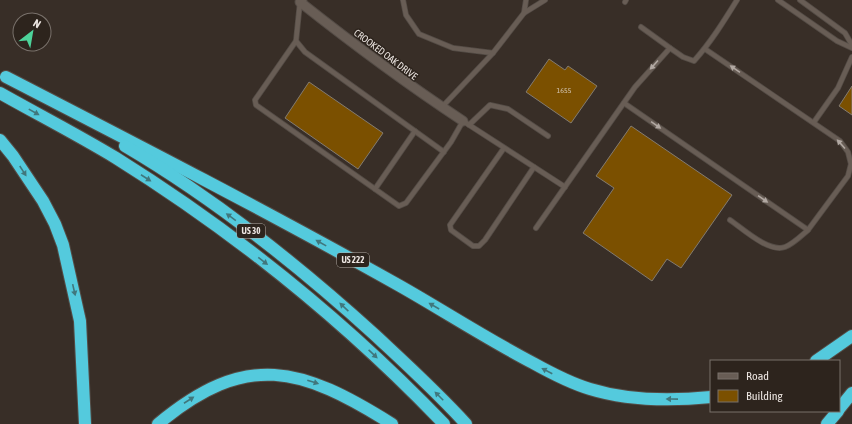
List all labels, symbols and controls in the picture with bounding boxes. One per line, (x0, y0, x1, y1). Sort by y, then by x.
north arrow (12, 12, 52, 52)
text: N (31, 17, 43, 30)
street label: CROOKED OAK DRIVE (352, 27, 420, 82)
one-way arrow (650, 60, 659, 71)
one-way arrow (729, 66, 741, 73)
house number: 1655 (556, 86, 572, 95)
one-way arrow (28, 109, 40, 116)
one-way arrow (651, 121, 661, 129)
one-way arrow (837, 139, 846, 149)
one-way arrow (19, 166, 27, 177)
one-way arrow (141, 174, 151, 182)
one-way arrow (757, 195, 768, 203)
one-way arrow (226, 213, 237, 222)
road number: US 30 (237, 224, 265, 238)
one-way arrow (315, 239, 327, 246)
road number: US 222 (337, 253, 369, 267)
one-way arrow (258, 257, 269, 266)
one-way arrow (71, 284, 77, 296)
one-way arrow (339, 302, 349, 312)
one-way arrow (428, 303, 440, 310)
one-way arrow (368, 349, 378, 359)
legend (710, 360, 840, 412)
one-way arrow (541, 367, 553, 374)
text: Road (746, 369, 769, 383)
one-way arrow (307, 379, 319, 385)
text: Building (746, 389, 784, 403)
one-way arrow (434, 391, 444, 401)
one-way arrow (184, 396, 194, 404)
one-way arrow (665, 396, 678, 402)

